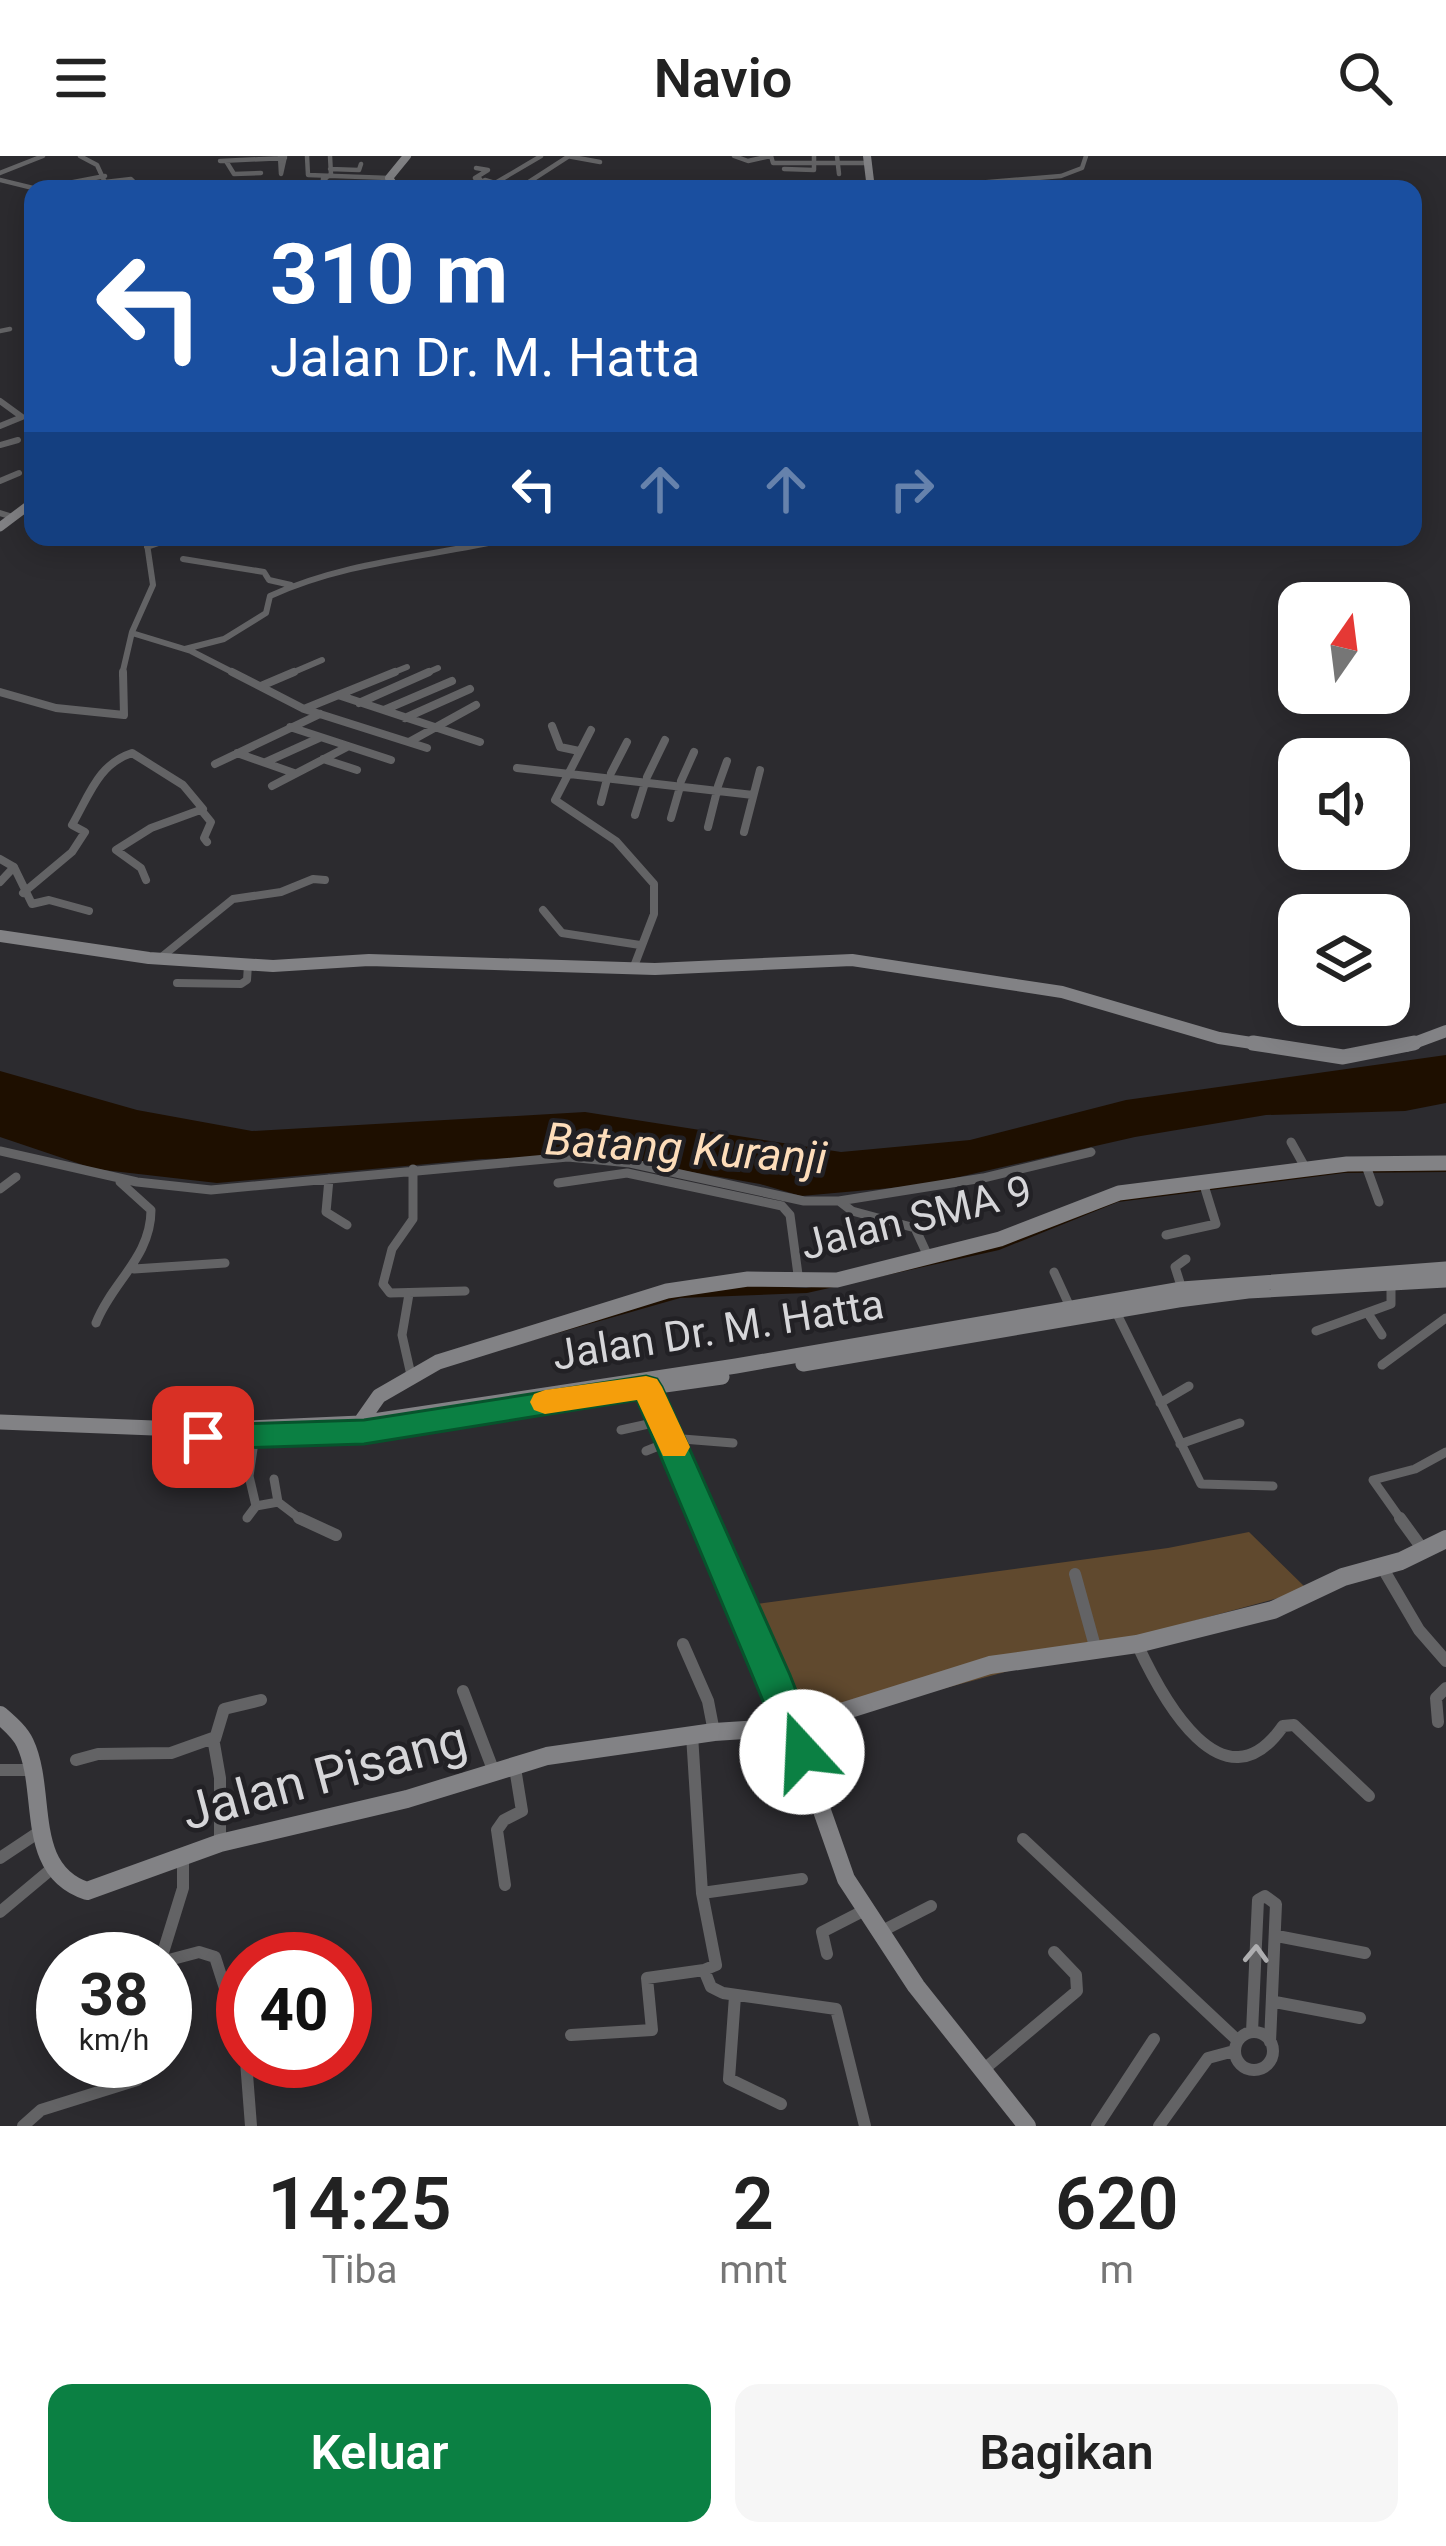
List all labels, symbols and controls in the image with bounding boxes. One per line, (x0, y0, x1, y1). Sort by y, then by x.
icon: menu (48, 45, 114, 111)
icon: search (1332, 45, 1398, 111)
text: Navio (654, 47, 792, 110)
text: 310 m (270, 225, 508, 324)
icon: left (72, 228, 228, 384)
text: Jalan Dr. M. Hatta (270, 326, 700, 389)
icon: left (501, 456, 567, 522)
icon: ahead (627, 456, 693, 522)
icon: ahead (753, 456, 819, 522)
icon: right (879, 456, 945, 522)
north arrow (1278, 582, 1410, 714)
map controls (1278, 582, 1410, 1026)
button: sound (1278, 738, 1410, 870)
button: layers (1278, 894, 1410, 1026)
water label: Batang Kuranji (543, 1112, 829, 1185)
street label: Jalan SMA 9 (796, 1165, 1037, 1270)
street label: Jalan Dr. M. Hatta (549, 1279, 887, 1380)
pin (152, 1386, 254, 1488)
icon: arrive (170, 1404, 236, 1470)
position arrow (739, 1689, 865, 1815)
street label: Jalan Pisang (175, 1709, 473, 1842)
speed limit sign: 40 (216, 1932, 372, 2088)
one-way arrow (1243, 1944, 1269, 1963)
text: 38 (80, 1959, 148, 2030)
text: km/h (79, 2022, 149, 2057)
text: 14:25 (267, 2162, 452, 2247)
text: 2 (733, 2162, 774, 2247)
text: 620 (1055, 2162, 1179, 2247)
text: Tiba (322, 2247, 398, 2293)
text: mnt (719, 2247, 788, 2293)
text: m (1100, 2247, 1134, 2293)
button: Keluar (48, 2384, 711, 2522)
button: Bagikan (735, 2384, 1398, 2522)

